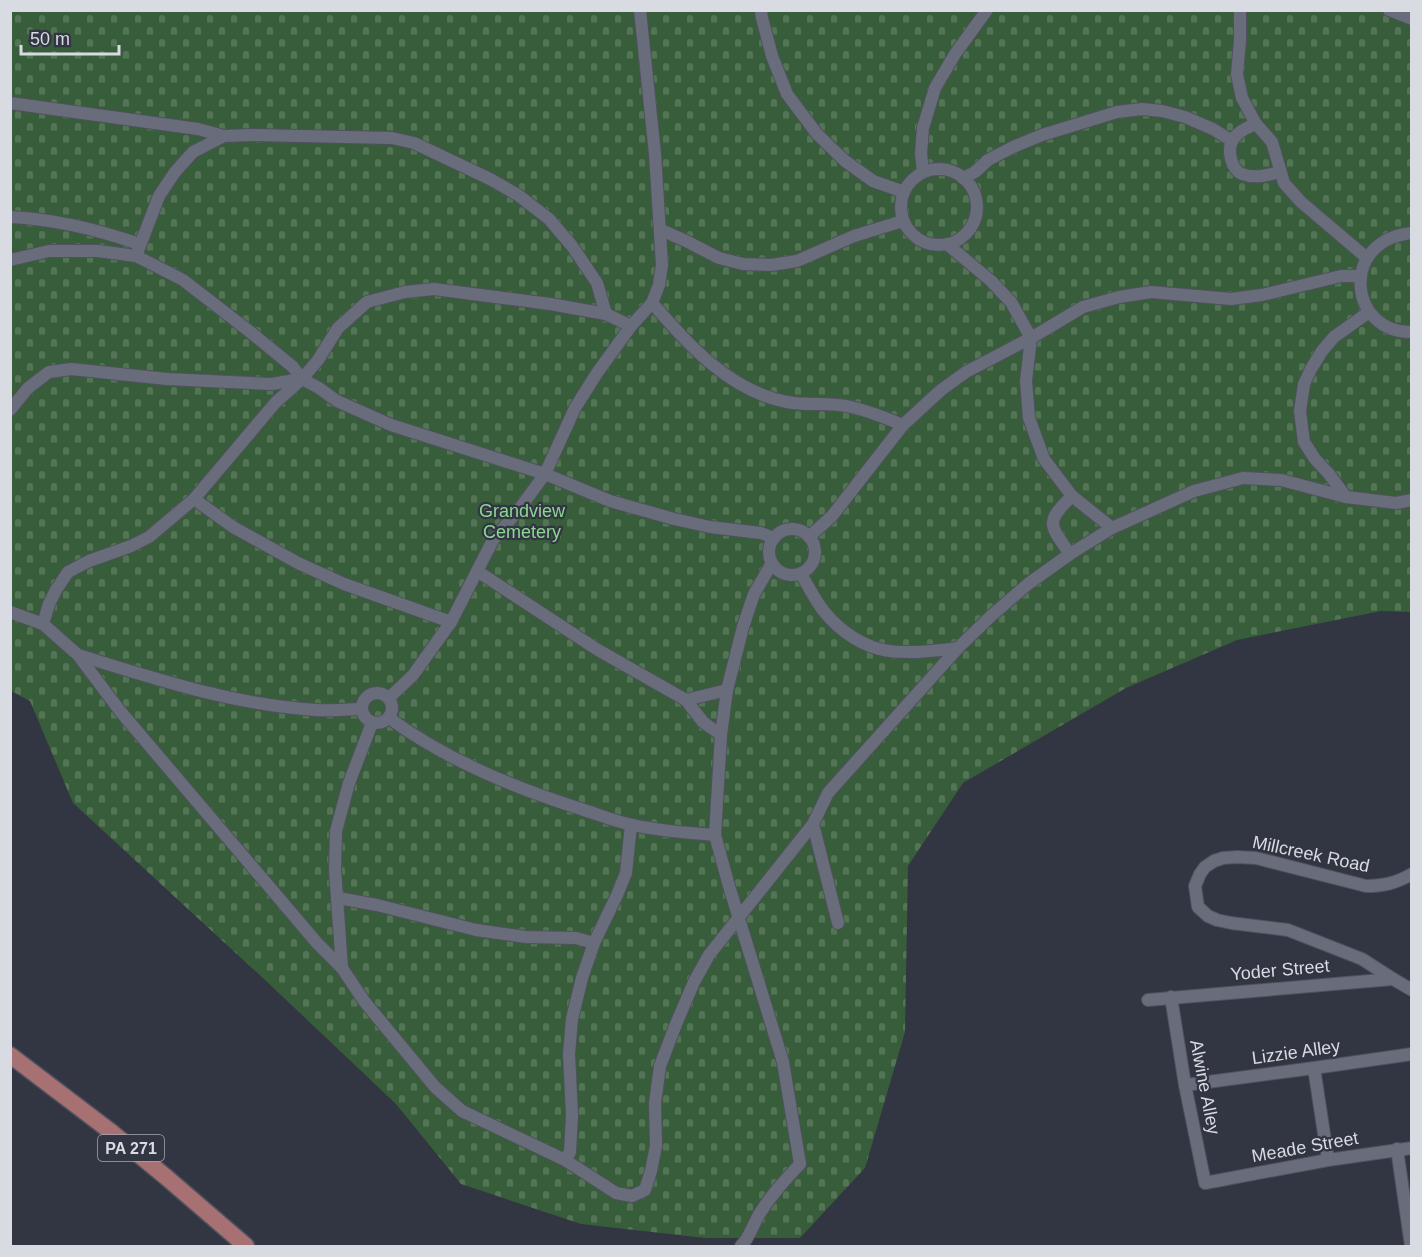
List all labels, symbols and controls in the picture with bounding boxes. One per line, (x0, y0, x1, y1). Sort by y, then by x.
scale bar (21, 18, 118, 56)
text: 50 m (30, 29, 70, 49)
park label: Grandview Cemetery (479, 501, 566, 542)
street label: Millcreek Road (1251, 832, 1371, 876)
street label: Yoder Street (1230, 956, 1330, 984)
street label: Lizzie Alley (1251, 1036, 1341, 1068)
street label: Alwine Alley (1186, 1038, 1224, 1136)
street label: Meade Street (1250, 1128, 1360, 1166)
road number: PA 271 (98, 1135, 164, 1161)

